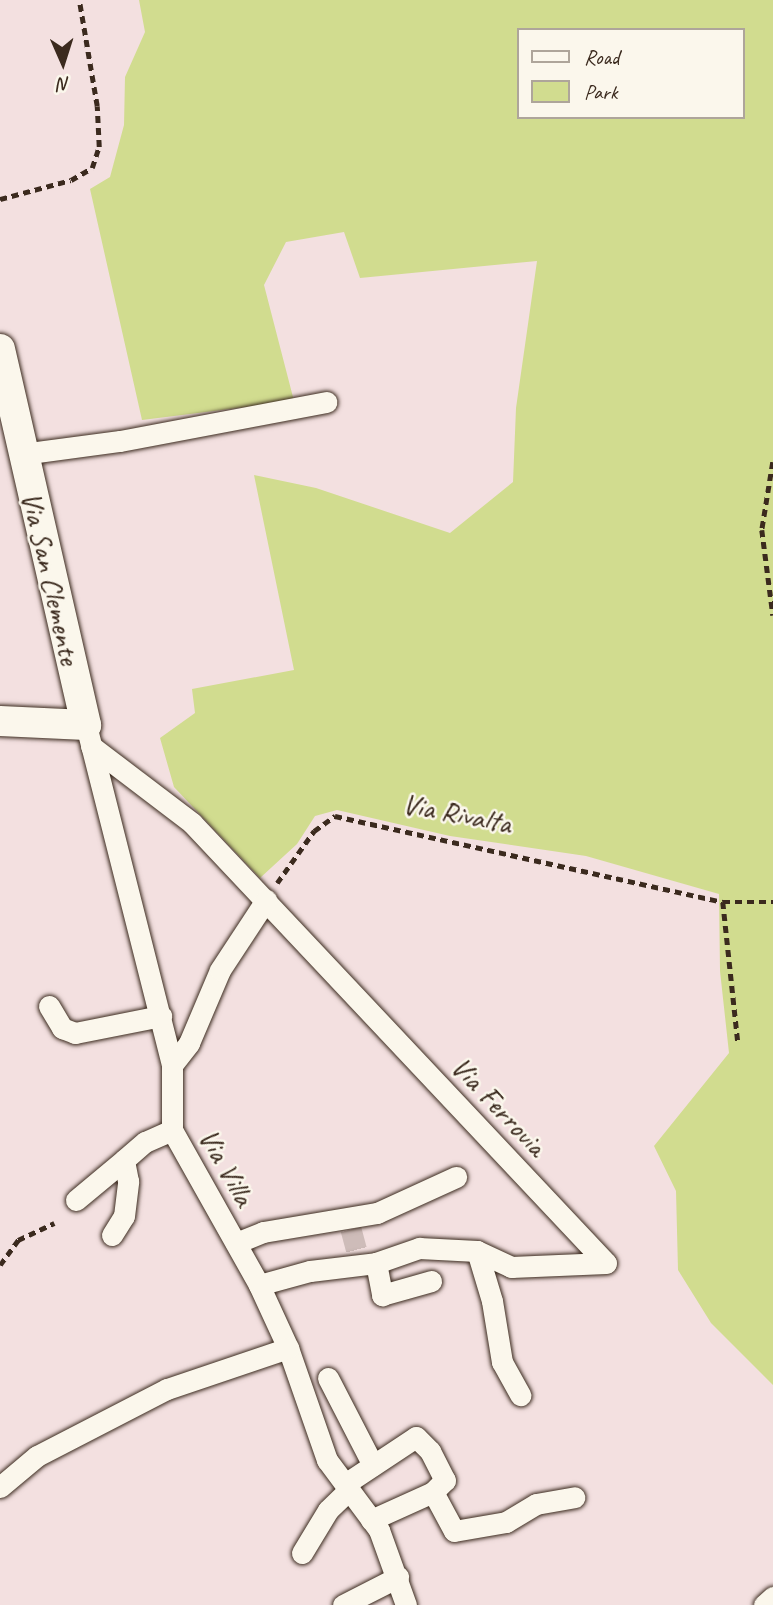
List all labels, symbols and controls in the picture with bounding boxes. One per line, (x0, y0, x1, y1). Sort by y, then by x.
north arrow (28, 28, 98, 98)
legend (518, 28, 745, 119)
text: Road (584, 44, 619, 70)
text: N (58, 72, 71, 96)
text: Park (584, 79, 617, 105)
street label: Via San Clemente (13, 487, 89, 669)
street label: Via Rivalta (399, 785, 515, 841)
street label: Via Ferrovia (444, 1049, 554, 1163)
street label: Via Villa (191, 1122, 263, 1212)

